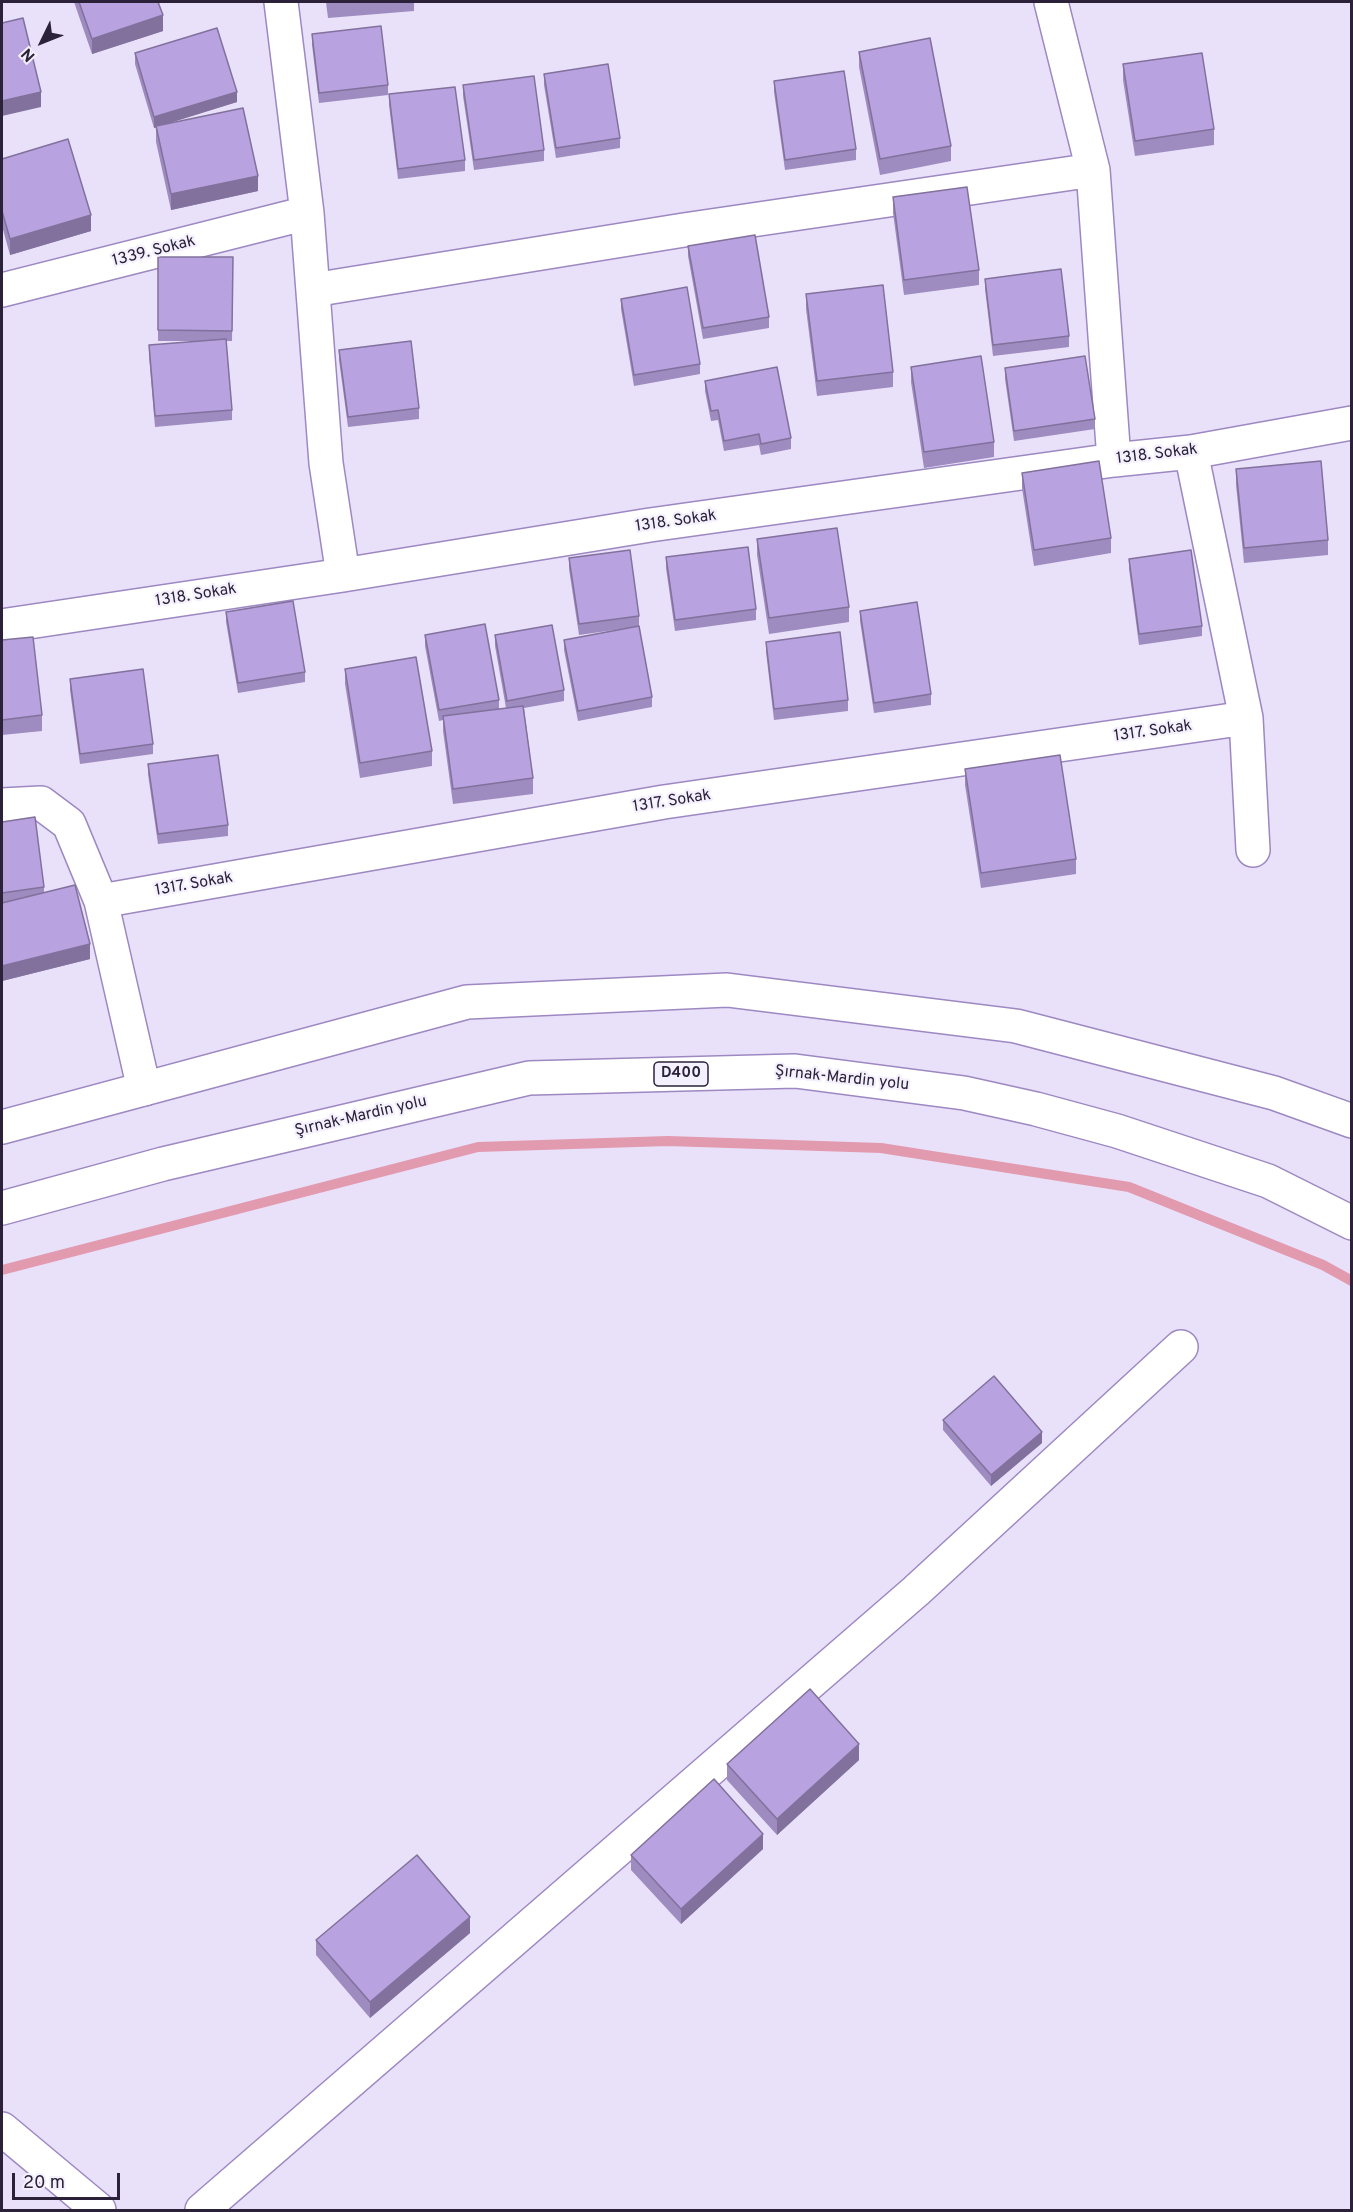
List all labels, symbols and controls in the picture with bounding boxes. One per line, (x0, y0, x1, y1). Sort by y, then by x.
north arrow (12, 12, 72, 72)
text: N (18, 43, 40, 65)
street label: 1339. Sokak (110, 232, 198, 272)
street label: 1318. Sokak (1115, 440, 1199, 470)
street label: 1318. Sokak (634, 507, 718, 537)
street label: 1318. Sokak (154, 580, 238, 612)
street label: 1317. Sokak (1113, 717, 1193, 747)
street label: 1317. Sokak (632, 786, 712, 818)
street label: 1317. Sokak (154, 869, 234, 901)
road number: D400 (654, 1062, 708, 1086)
street label: Şırnak-Mardin yolu (774, 1062, 910, 1096)
street label: Şırnak-Mardin yolu (293, 1092, 429, 1142)
scale bar (15, 2161, 123, 2199)
text: 20 m (23, 2172, 65, 2195)

